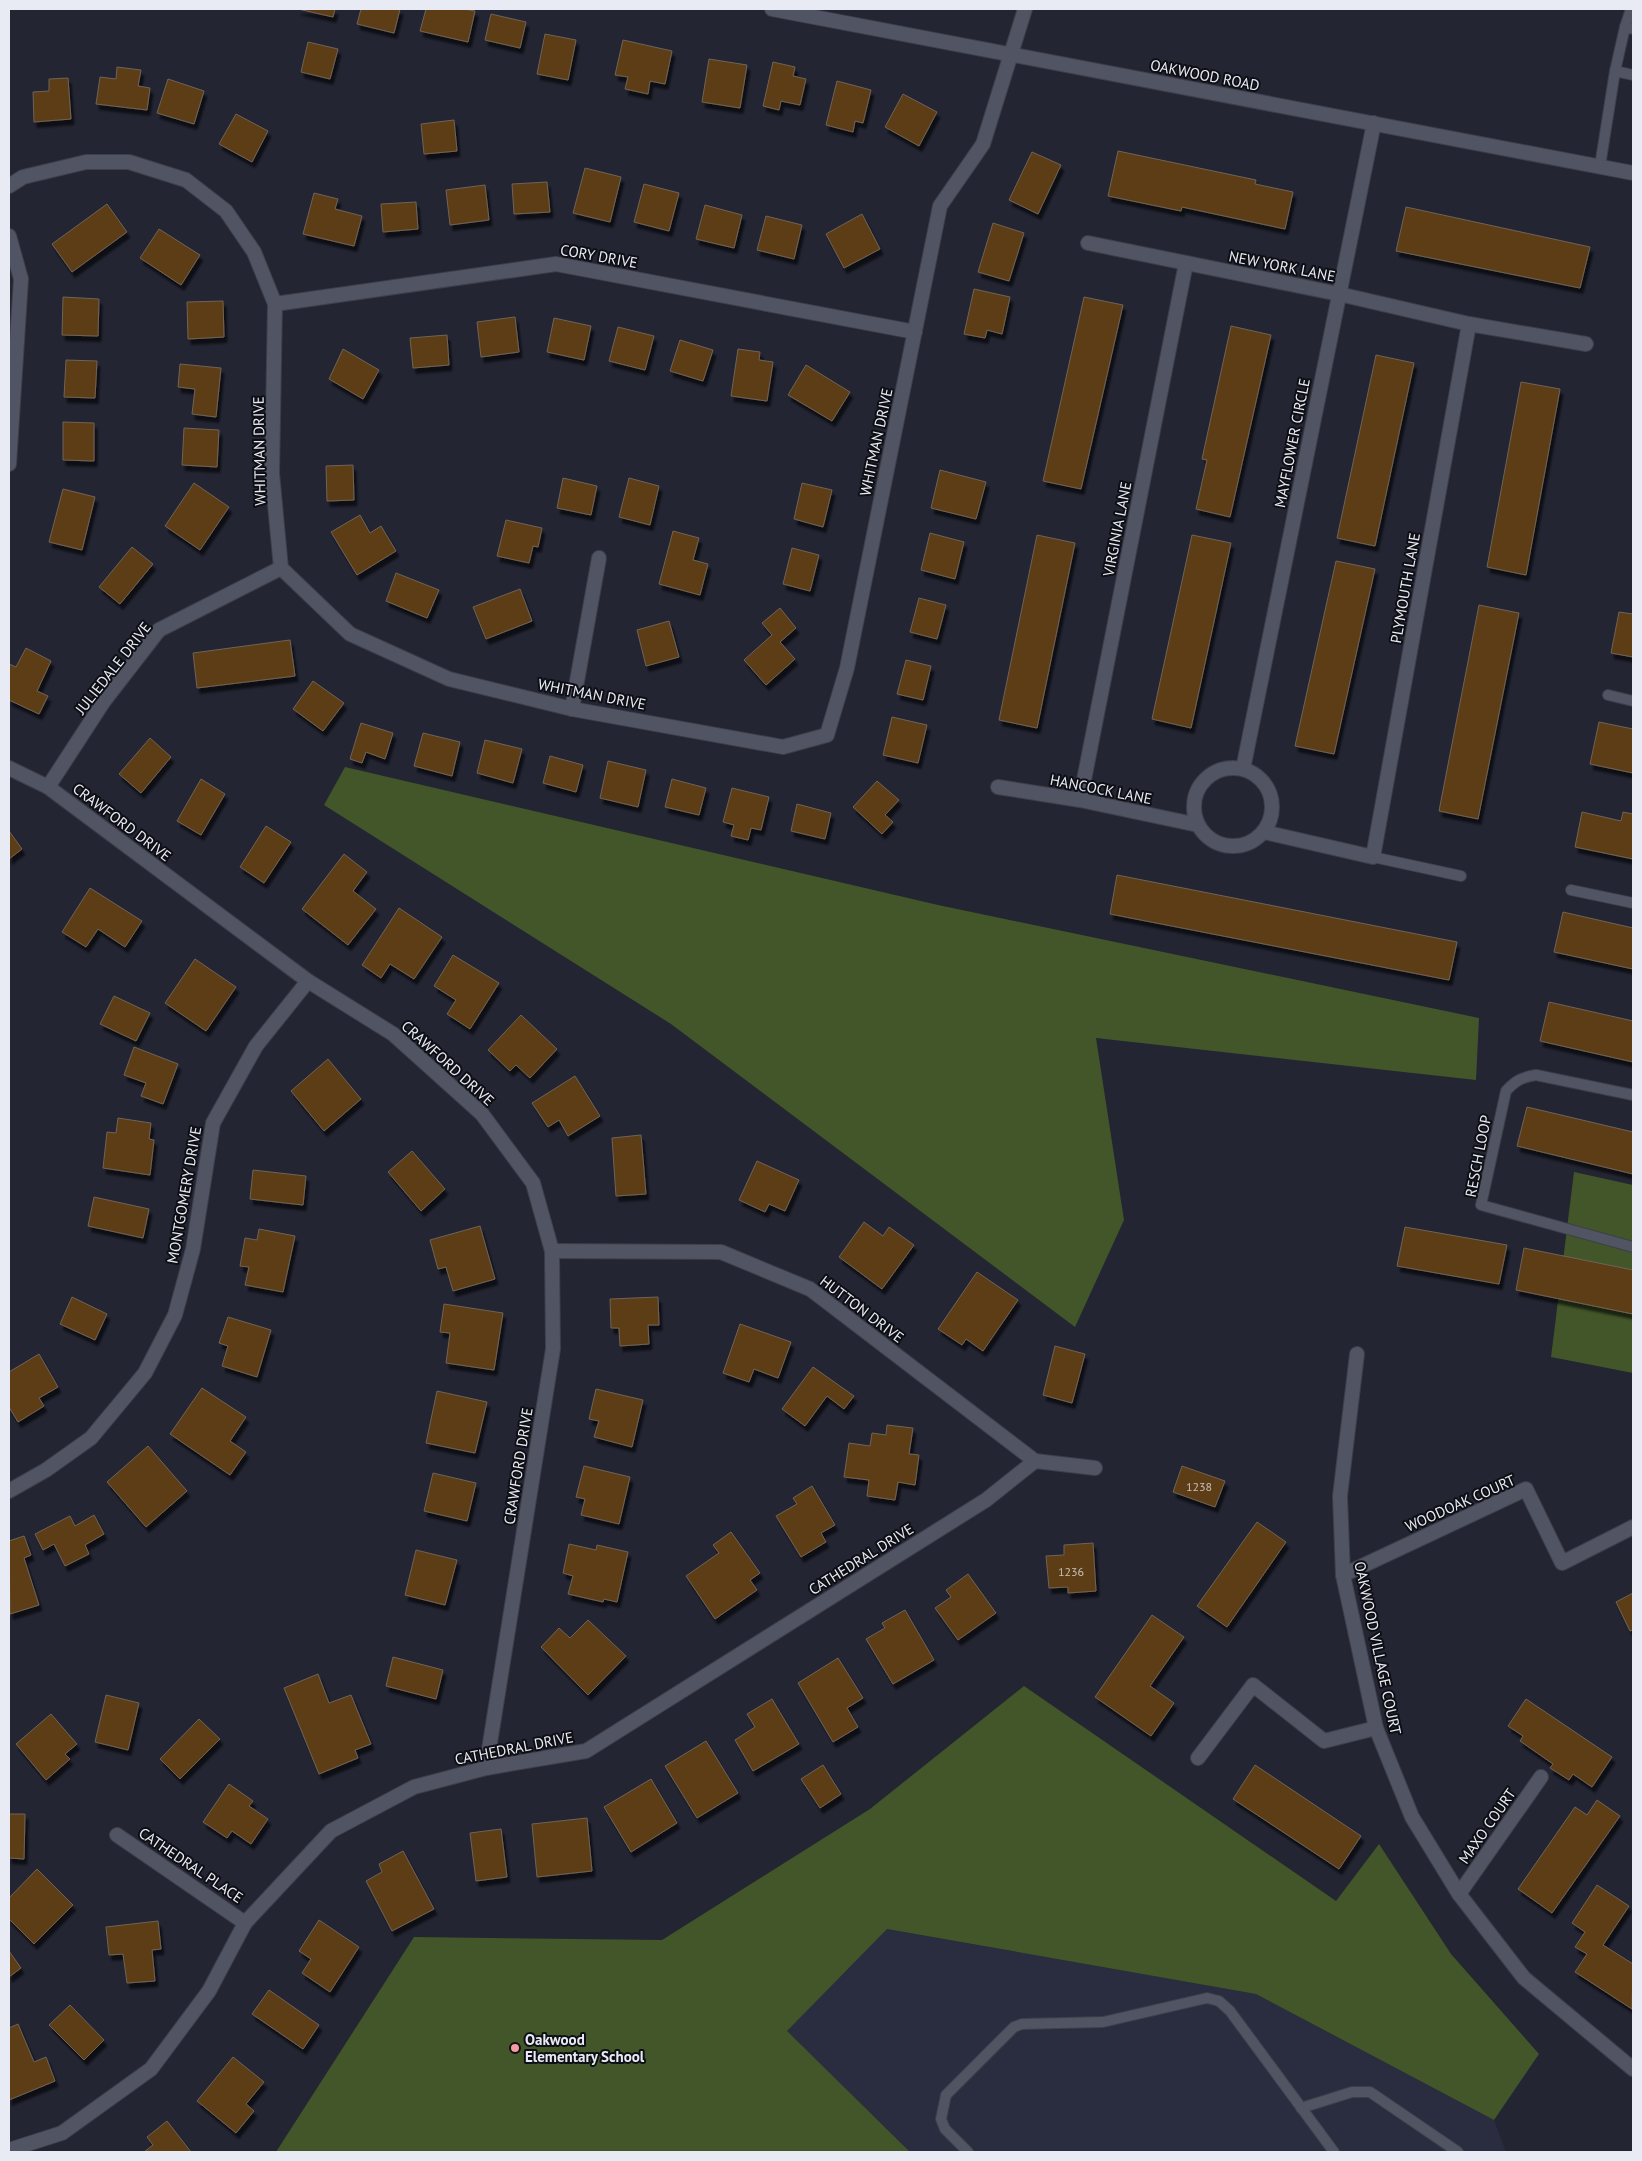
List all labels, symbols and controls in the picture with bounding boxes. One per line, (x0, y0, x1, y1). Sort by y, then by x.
street label: OAKWOOD ROAD (1149, 55, 1261, 95)
street label: CORY DRIVE (559, 240, 639, 272)
street label: NEW YORK LANE (1227, 246, 1337, 286)
street label: MAYFLOWER CIRCLE (1270, 377, 1314, 509)
street label: WHITMAN DRIVE (855, 386, 897, 498)
street label: WHITMAN DRIVE (249, 396, 269, 506)
street label: VIRGINIA LANE (1098, 480, 1135, 579)
street label: PLYMOUTH LANE (1386, 531, 1424, 645)
street label: JULIEDALE DRIVE (70, 618, 155, 719)
street label: WHITMAN DRIVE (536, 674, 648, 714)
street label: HANCOCK LANE (1048, 770, 1154, 808)
street label: CRAWFORD DRIVE (69, 779, 175, 865)
street label: CRAWFORD DRIVE (398, 1016, 498, 1110)
street label: RESCH LOOP (1461, 1113, 1495, 1199)
street label: MONTGOMERY DRIVE (163, 1125, 205, 1265)
street label: HUTTON DRIVE (816, 1271, 908, 1347)
street label: CRAWFORD DRIVE (499, 1406, 537, 1526)
street label: WOODOAK COURT (1402, 1470, 1519, 1536)
house number: 1238 (1186, 1479, 1212, 1494)
street label: CATHEDRAL DRIVE (805, 1519, 917, 1599)
street label: OAKWOOD VILLAGE COURT (1350, 1560, 1406, 1737)
house number: 1236 (1058, 1564, 1084, 1579)
street label: CATHEDRAL DRIVE (453, 1727, 575, 1769)
street label: MAXO COURT (1454, 1784, 1520, 1867)
street label: CATHEDRAL PLACE (135, 1823, 247, 1907)
place label: Oakwood Elementary School (525, 2030, 645, 2066)
marker: Oakwood Elementary School (509, 2042, 521, 2054)

